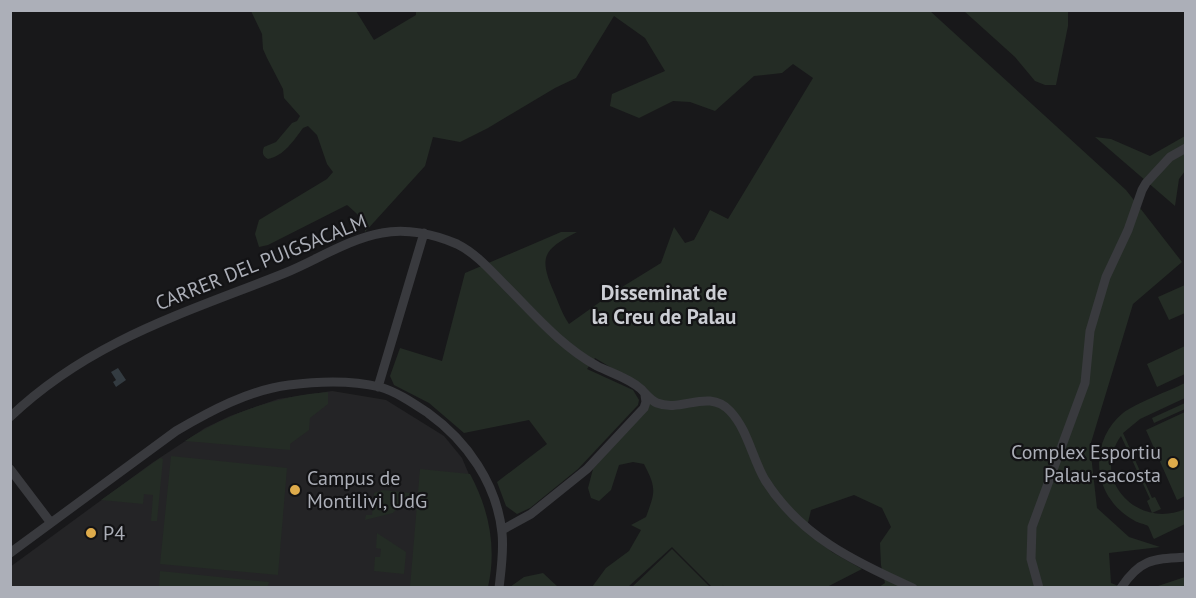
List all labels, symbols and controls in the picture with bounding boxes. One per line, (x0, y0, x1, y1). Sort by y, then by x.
street label: CARRER DEL PUIGSACALM (151, 208, 371, 316)
district label: Disseminat de la Creu de Palau (592, 279, 736, 330)
place label: Complex Esportiu Palau-sacosta (1011, 439, 1161, 488)
marker: Complex Esportiu Palau-sacosta (1166, 456, 1180, 470)
place label: Campus de Montilivi, UdG (307, 465, 427, 514)
marker: Campus de Montilivi, UdG (288, 483, 302, 497)
place label: P4 (103, 520, 125, 546)
marker: P4 (84, 526, 98, 540)

